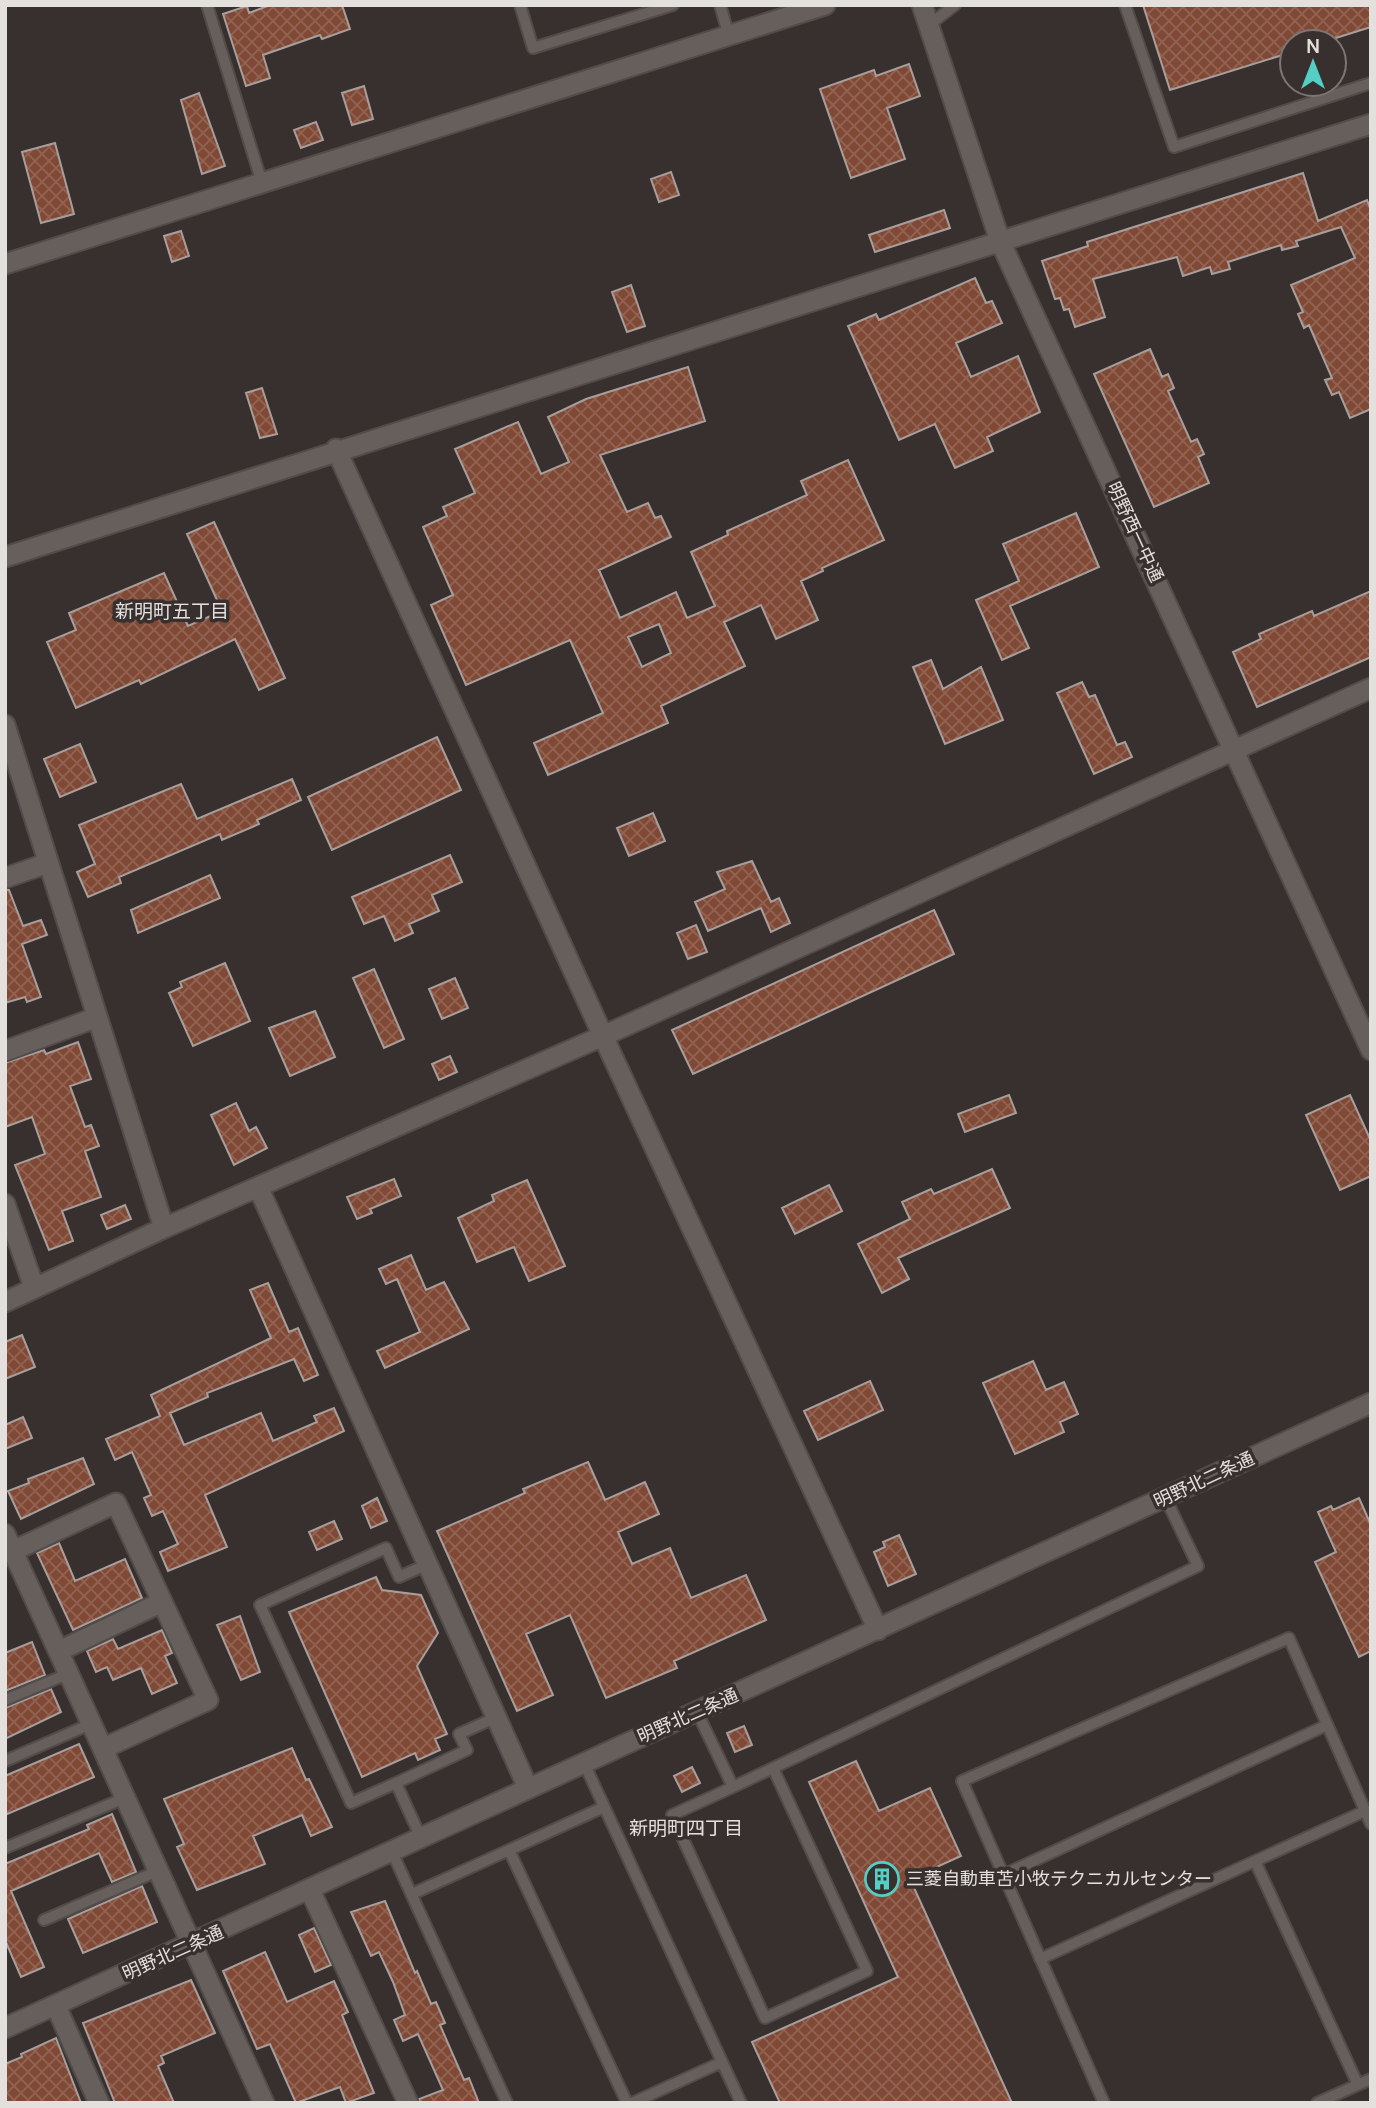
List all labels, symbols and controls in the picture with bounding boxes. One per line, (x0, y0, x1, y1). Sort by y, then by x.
north arrow (1278, 28, 1348, 98)
text: N (1306, 33, 1320, 59)
street label: 明野西一中通 (1102, 478, 1170, 586)
district label: 新明町五丁目 (115, 598, 229, 624)
street label: 明野北二条通 (1150, 1445, 1258, 1513)
street label: 明野北二条通 (633, 1682, 742, 1748)
district label: 新明町四丁目 (629, 1815, 743, 1841)
building icon: 三菱自動車苫小牧テクニカルセンター (863, 1860, 901, 1898)
place label: 三菱自動車苫小牧テクニカルセンター (906, 1866, 1212, 1890)
street label: 明野北二条通 (118, 1919, 227, 1985)

